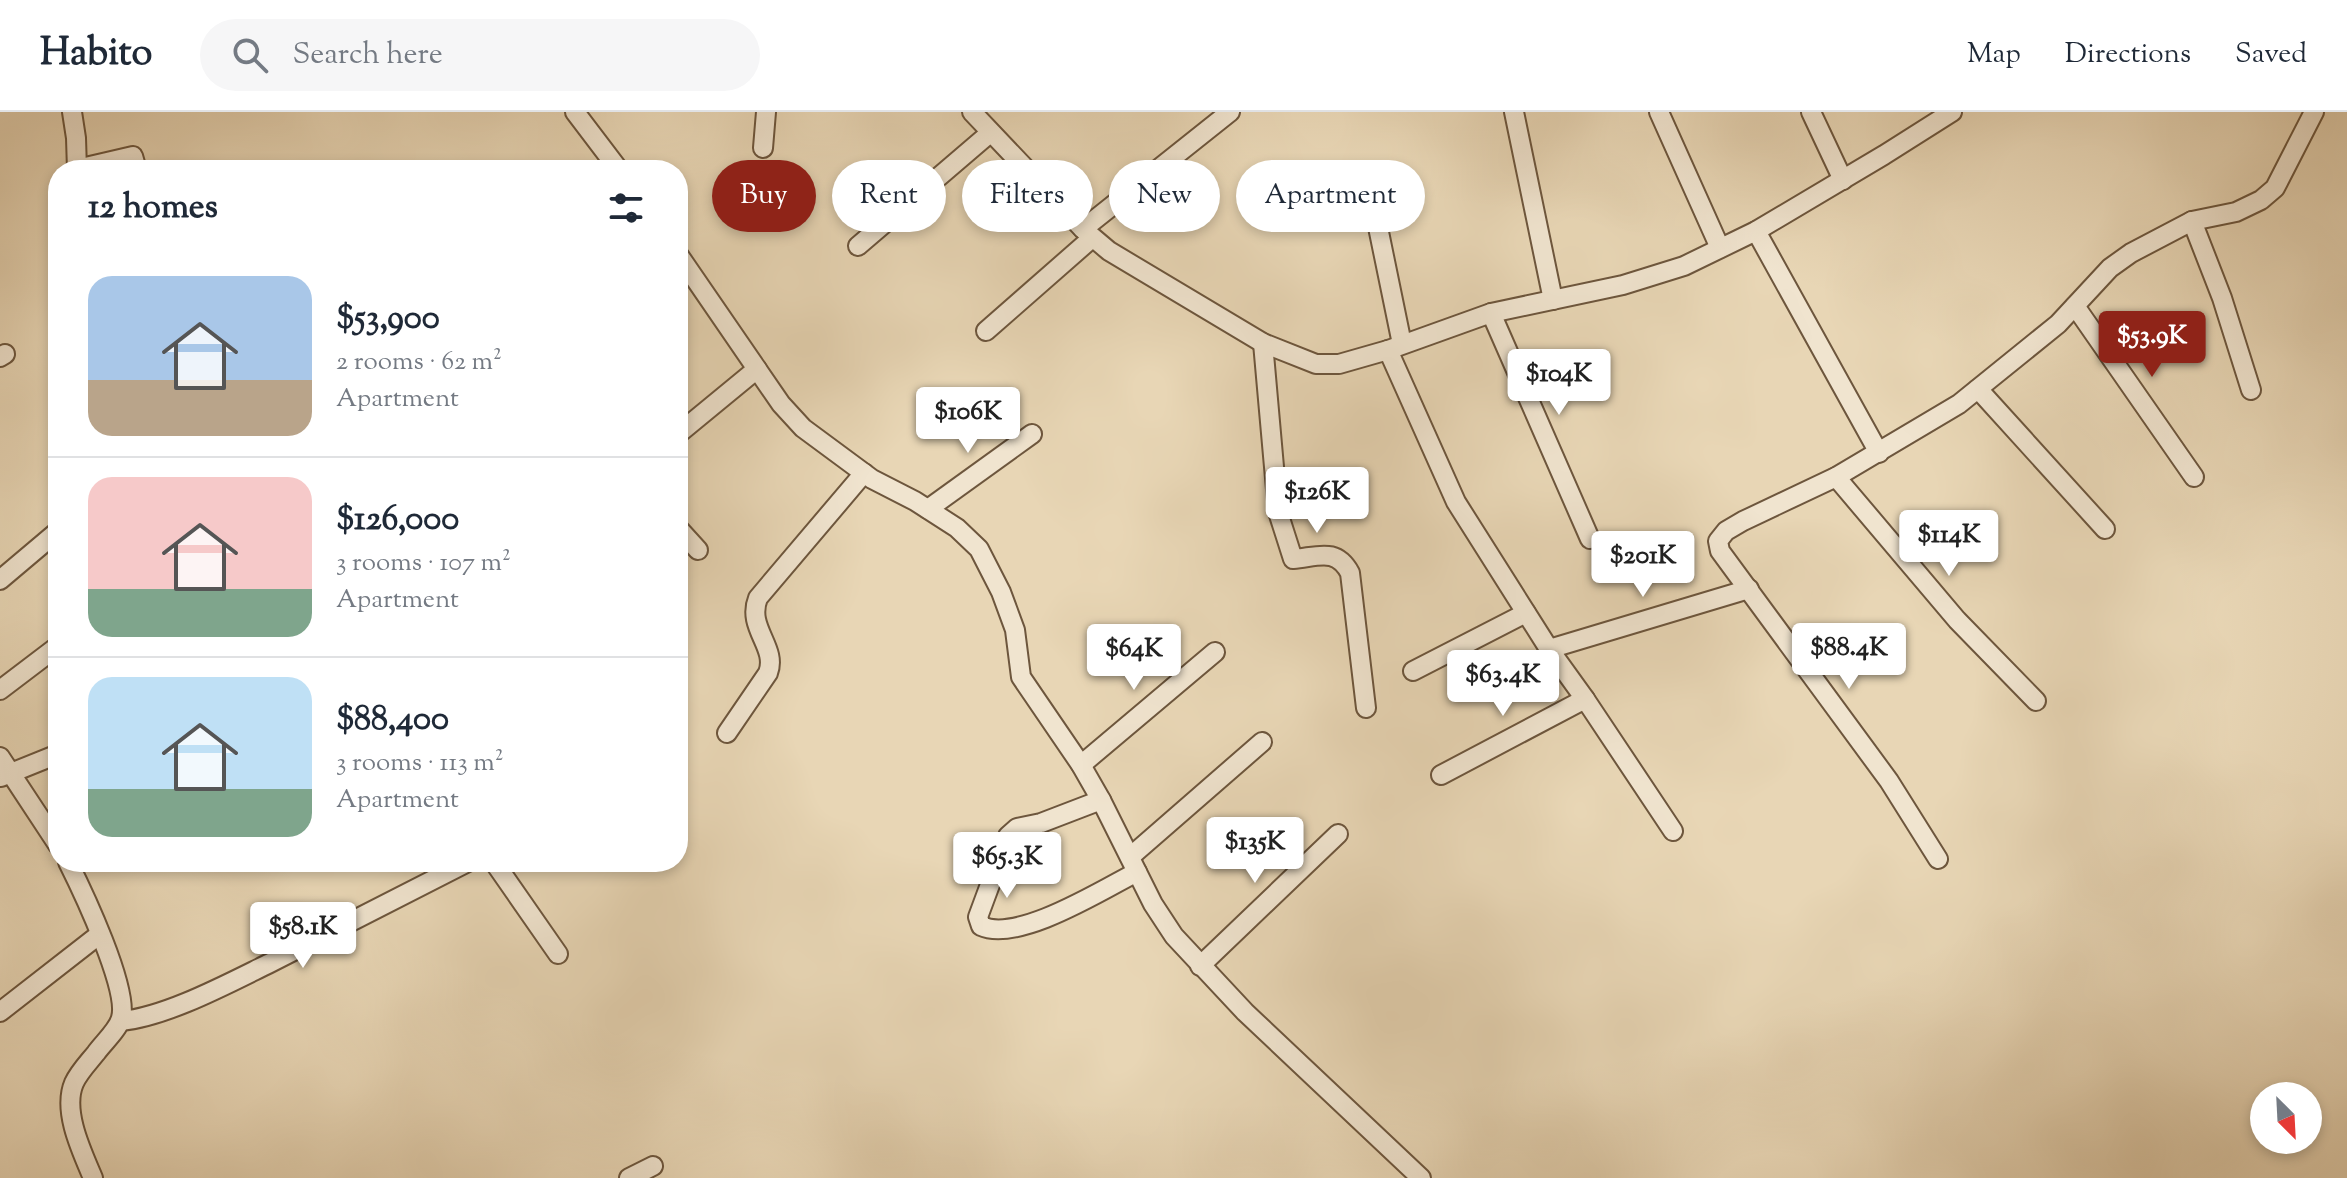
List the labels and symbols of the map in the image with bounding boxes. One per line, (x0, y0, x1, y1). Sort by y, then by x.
pin: $53.9K (2087, 311, 2217, 379)
pin: $104K (1503, 349, 1615, 417)
pin: $106K (912, 387, 1024, 455)
pin: $126K (1261, 467, 1373, 535)
pin: $114K (1893, 510, 2005, 578)
pin: $201K (1587, 531, 1699, 599)
pin: $88.4K (1784, 623, 1914, 691)
pin: $64K (1087, 624, 1181, 692)
pin: $63.4K (1438, 650, 1568, 718)
pin: $135K (1199, 817, 1311, 885)
pin: $65.3K (942, 832, 1072, 900)
pin: $58.1K (238, 902, 368, 970)
north arrow (2250, 1082, 2322, 1154)

